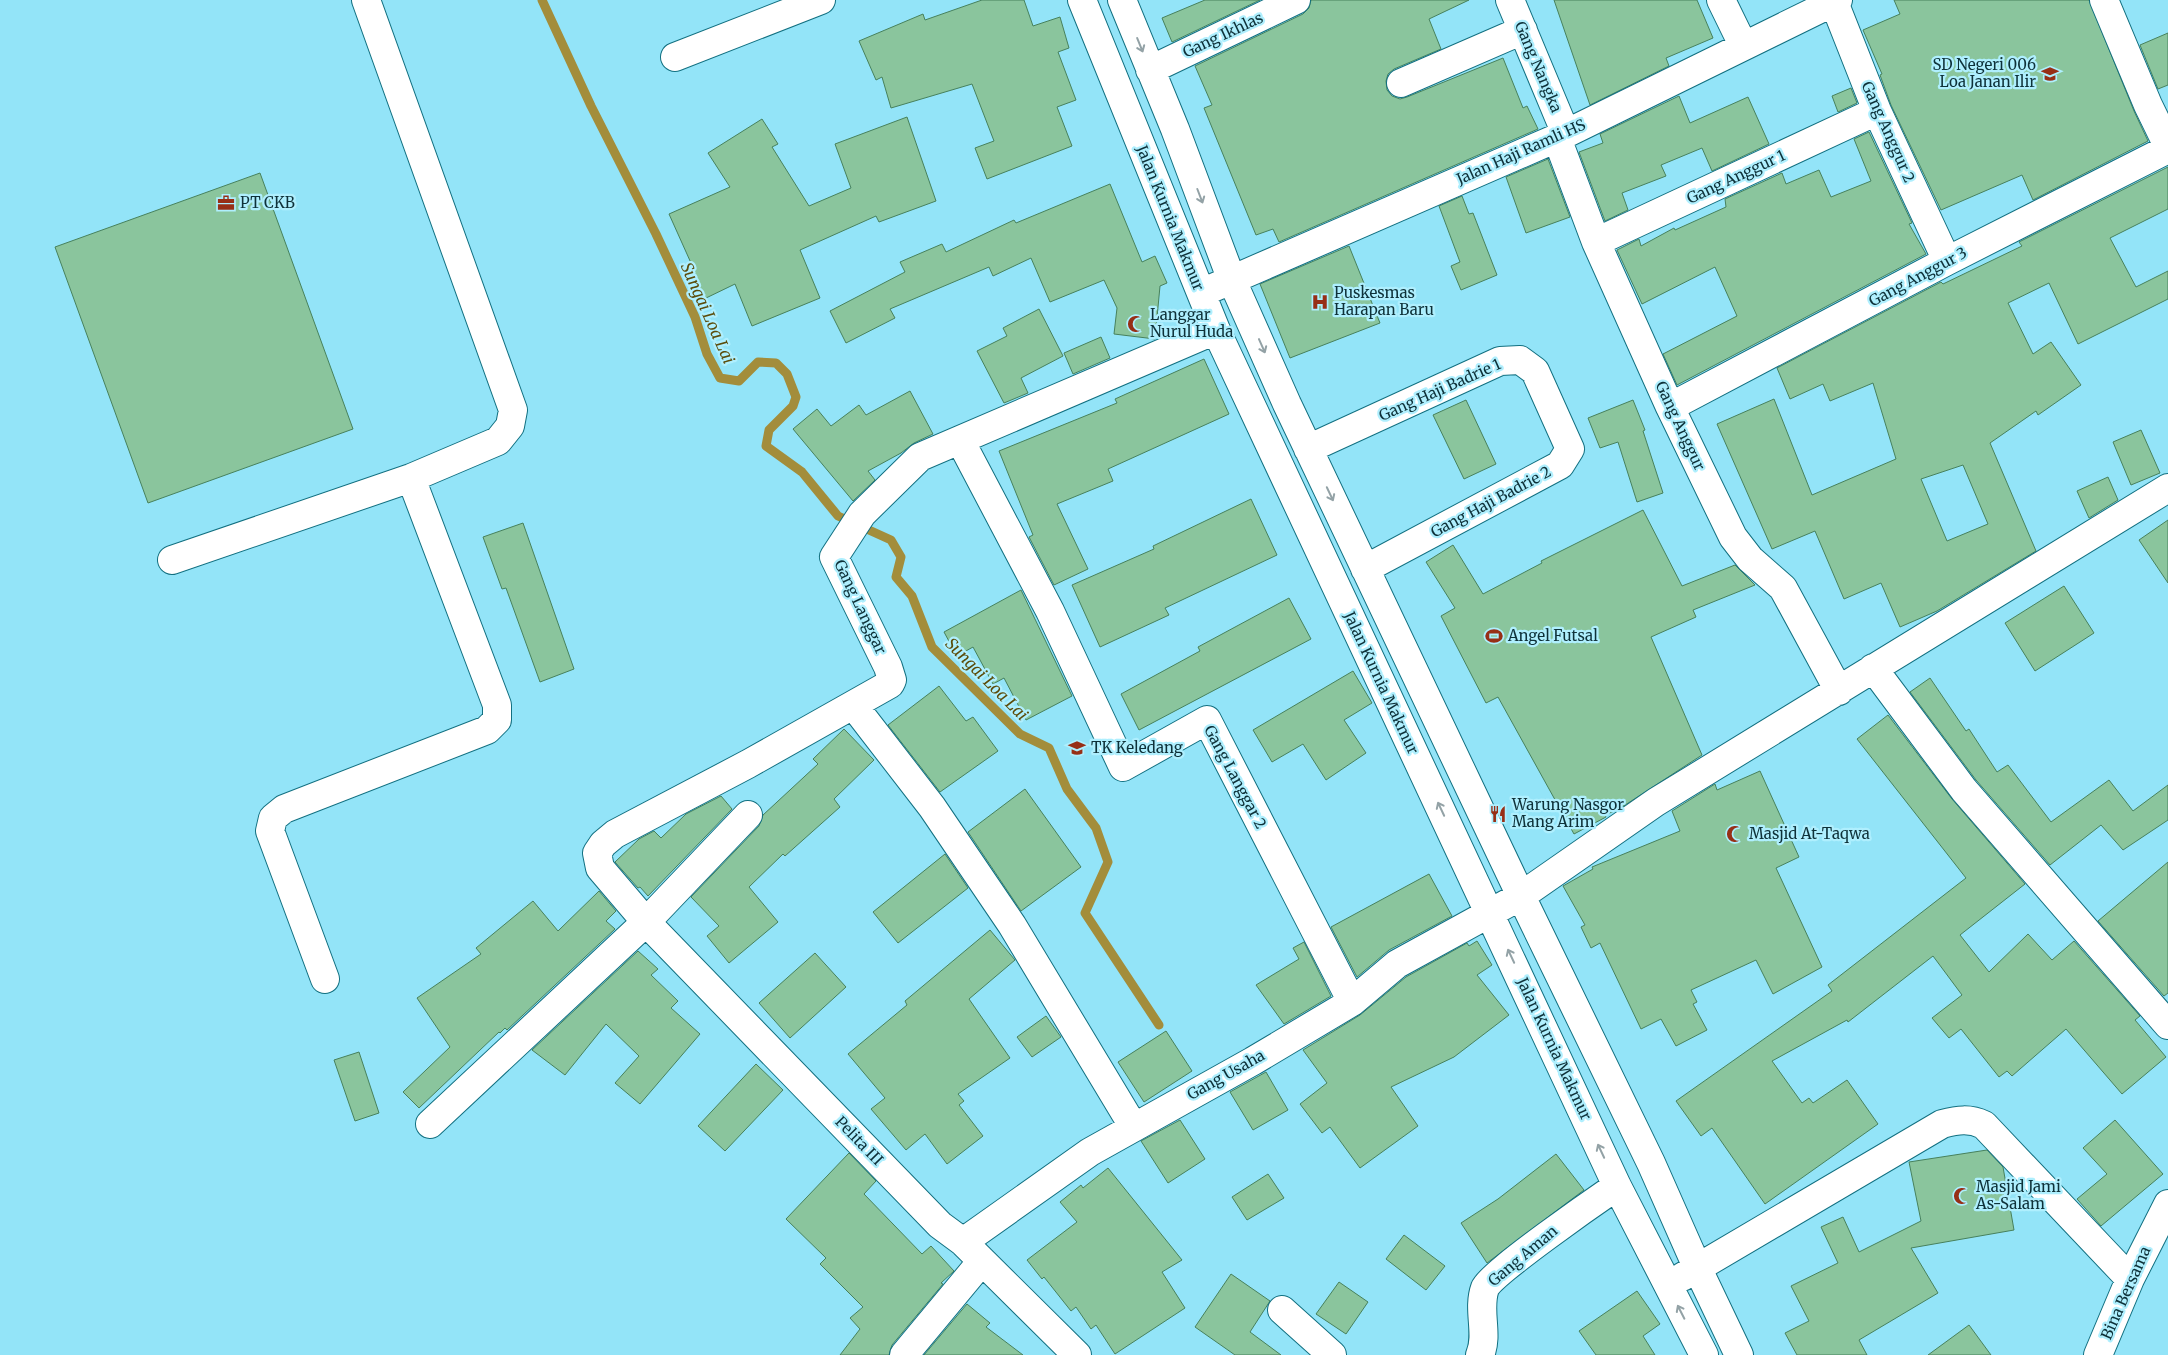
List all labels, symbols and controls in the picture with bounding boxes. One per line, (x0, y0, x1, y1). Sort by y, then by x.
street label: Gang Ikhlas (1180, 8, 1266, 61)
street label: Gang Nangka (1511, 18, 1566, 115)
one-way arrow (1136, 37, 1146, 52)
place label: SD Negeri 006 Loa Janan Ilir (1933, 55, 2036, 91)
school or university icon: SD Negeri 006 Loa Janan Ilir (2040, 64, 2060, 84)
street label: Gang Anggur 2 (1858, 78, 1919, 185)
street label: Jalan Haji Ramli HS (1452, 115, 1588, 189)
street label: Jalan Kurnia Makmur (1132, 141, 1208, 294)
street label: Gang Anggur 1 (1684, 145, 1788, 208)
one-way arrow (1196, 188, 1206, 203)
office icon: PT CKB (216, 193, 236, 213)
place label: PT CKB (240, 193, 295, 212)
street label: Gang Anggur 3 (1866, 243, 1970, 310)
water label: Sungai Loa Lai (677, 259, 739, 367)
place label: Puskesmas Harapan Baru (1334, 283, 1434, 319)
hospital icon: Puskesmas Harapan Baru (1310, 292, 1330, 312)
place label: Langgar Nurul Huda (1150, 305, 1233, 341)
mosque icon: Langgar Nurul Huda (1126, 314, 1146, 334)
one-way arrow (1257, 338, 1267, 353)
street label: Gang Haji Badrie 1 (1376, 354, 1504, 425)
street label: Gang Anggur (1652, 378, 1709, 474)
street label: Gang Haji Badrie 2 (1427, 462, 1554, 541)
one-way arrow (1325, 486, 1335, 501)
street label: Gang Langgar (830, 557, 891, 657)
street label: Jalan Kurnia Makmur (1340, 608, 1423, 757)
sports icon: Angel Futsal (1484, 626, 1504, 646)
place label: Angel Futsal (1507, 626, 1598, 645)
water label: Sungai Loa Lai (942, 634, 1033, 725)
street label: Gang Langgar 2 (1200, 722, 1271, 832)
school or university icon: TK Keledang (1067, 738, 1087, 758)
place label: TK Keledang (1091, 738, 1183, 757)
place label: Warung Nasgor Mang Arim (1511, 795, 1624, 831)
one-way arrow (1435, 802, 1445, 817)
restaurant icon: Warung Nasgor Mang Arim (1488, 804, 1508, 824)
mosque icon: Masjid At-Taqwa (1725, 824, 1745, 844)
place label: Masjid At-Taqwa (1749, 824, 1870, 843)
one-way arrow (1505, 948, 1515, 963)
street label: Jalan Kurnia Makmur (1513, 974, 1596, 1123)
street label: Gang Usaha (1184, 1045, 1268, 1104)
street label: Pelita III (831, 1112, 887, 1169)
one-way arrow (1596, 1144, 1605, 1159)
place label: Masjid Jami As-Salam (1975, 1177, 2061, 1213)
mosque icon: Masjid Jami As-Salam (1952, 1186, 1972, 1206)
street label: Gang Aman (1484, 1221, 1561, 1290)
street label: Bina Bersama (2097, 1243, 2155, 1342)
one-way arrow (1676, 1305, 1685, 1320)

